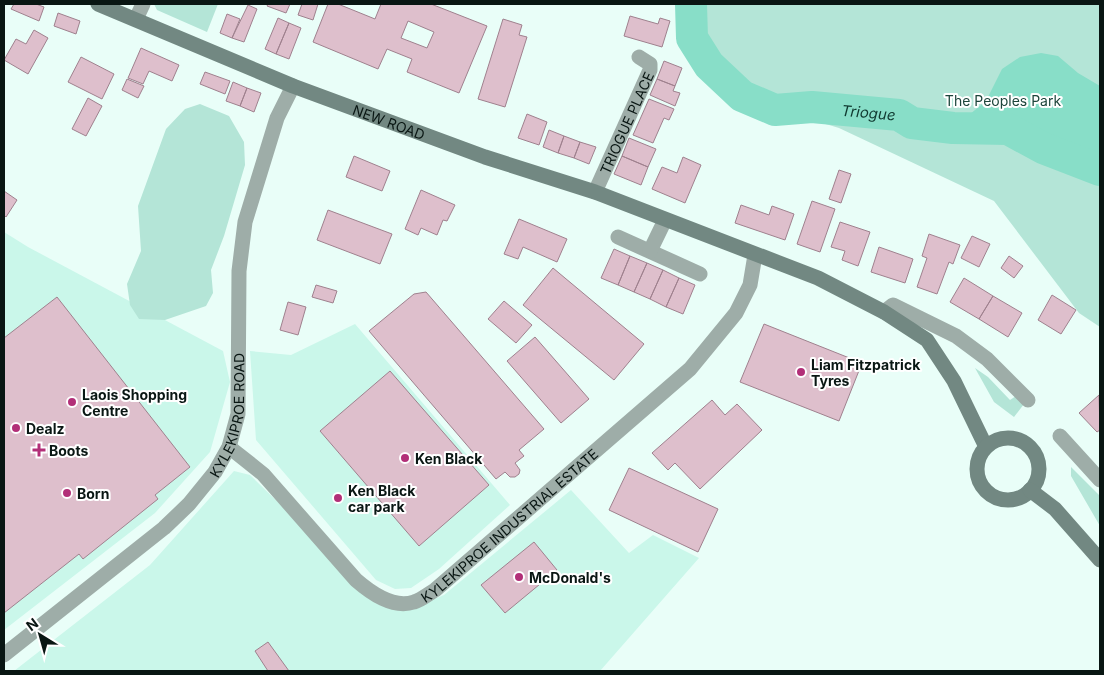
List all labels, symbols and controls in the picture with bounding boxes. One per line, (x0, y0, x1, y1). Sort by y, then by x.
street label: TRIOGUE PLACE (596, 69, 657, 177)
park label: The Peoples Park (945, 92, 1061, 109)
street label: NEW ROAD (351, 100, 428, 143)
water label: Triogue (841, 100, 896, 124)
street label: KYLEKIPROE ROAD (205, 353, 247, 480)
place label: Liam Fitzpatrick Tyres (811, 356, 921, 389)
marker: Liam Fitzpatrick Tyres (795, 366, 807, 378)
place label: Laois Shopping Centre (82, 386, 187, 419)
marker: Laois Shopping Centre (66, 396, 78, 408)
place label: Dealz (26, 420, 65, 437)
marker: Dealz (10, 422, 22, 434)
place label: Boots (49, 442, 88, 459)
marker: Boots (33, 444, 45, 456)
street label: KYLEKIPROE INDUSTRIAL ESTATE (417, 444, 601, 605)
place label: Ken Black (415, 450, 483, 467)
marker: Ken Black (399, 452, 411, 464)
place label: Ken Black car park (348, 482, 416, 515)
place label: Born (77, 485, 109, 502)
marker: Born (61, 487, 73, 499)
marker: Ken Black car park (332, 492, 344, 504)
place label: McDonald's (529, 569, 611, 586)
marker: McDonald's (513, 571, 525, 583)
north arrow (15, 610, 65, 660)
text: N (22, 614, 41, 634)

